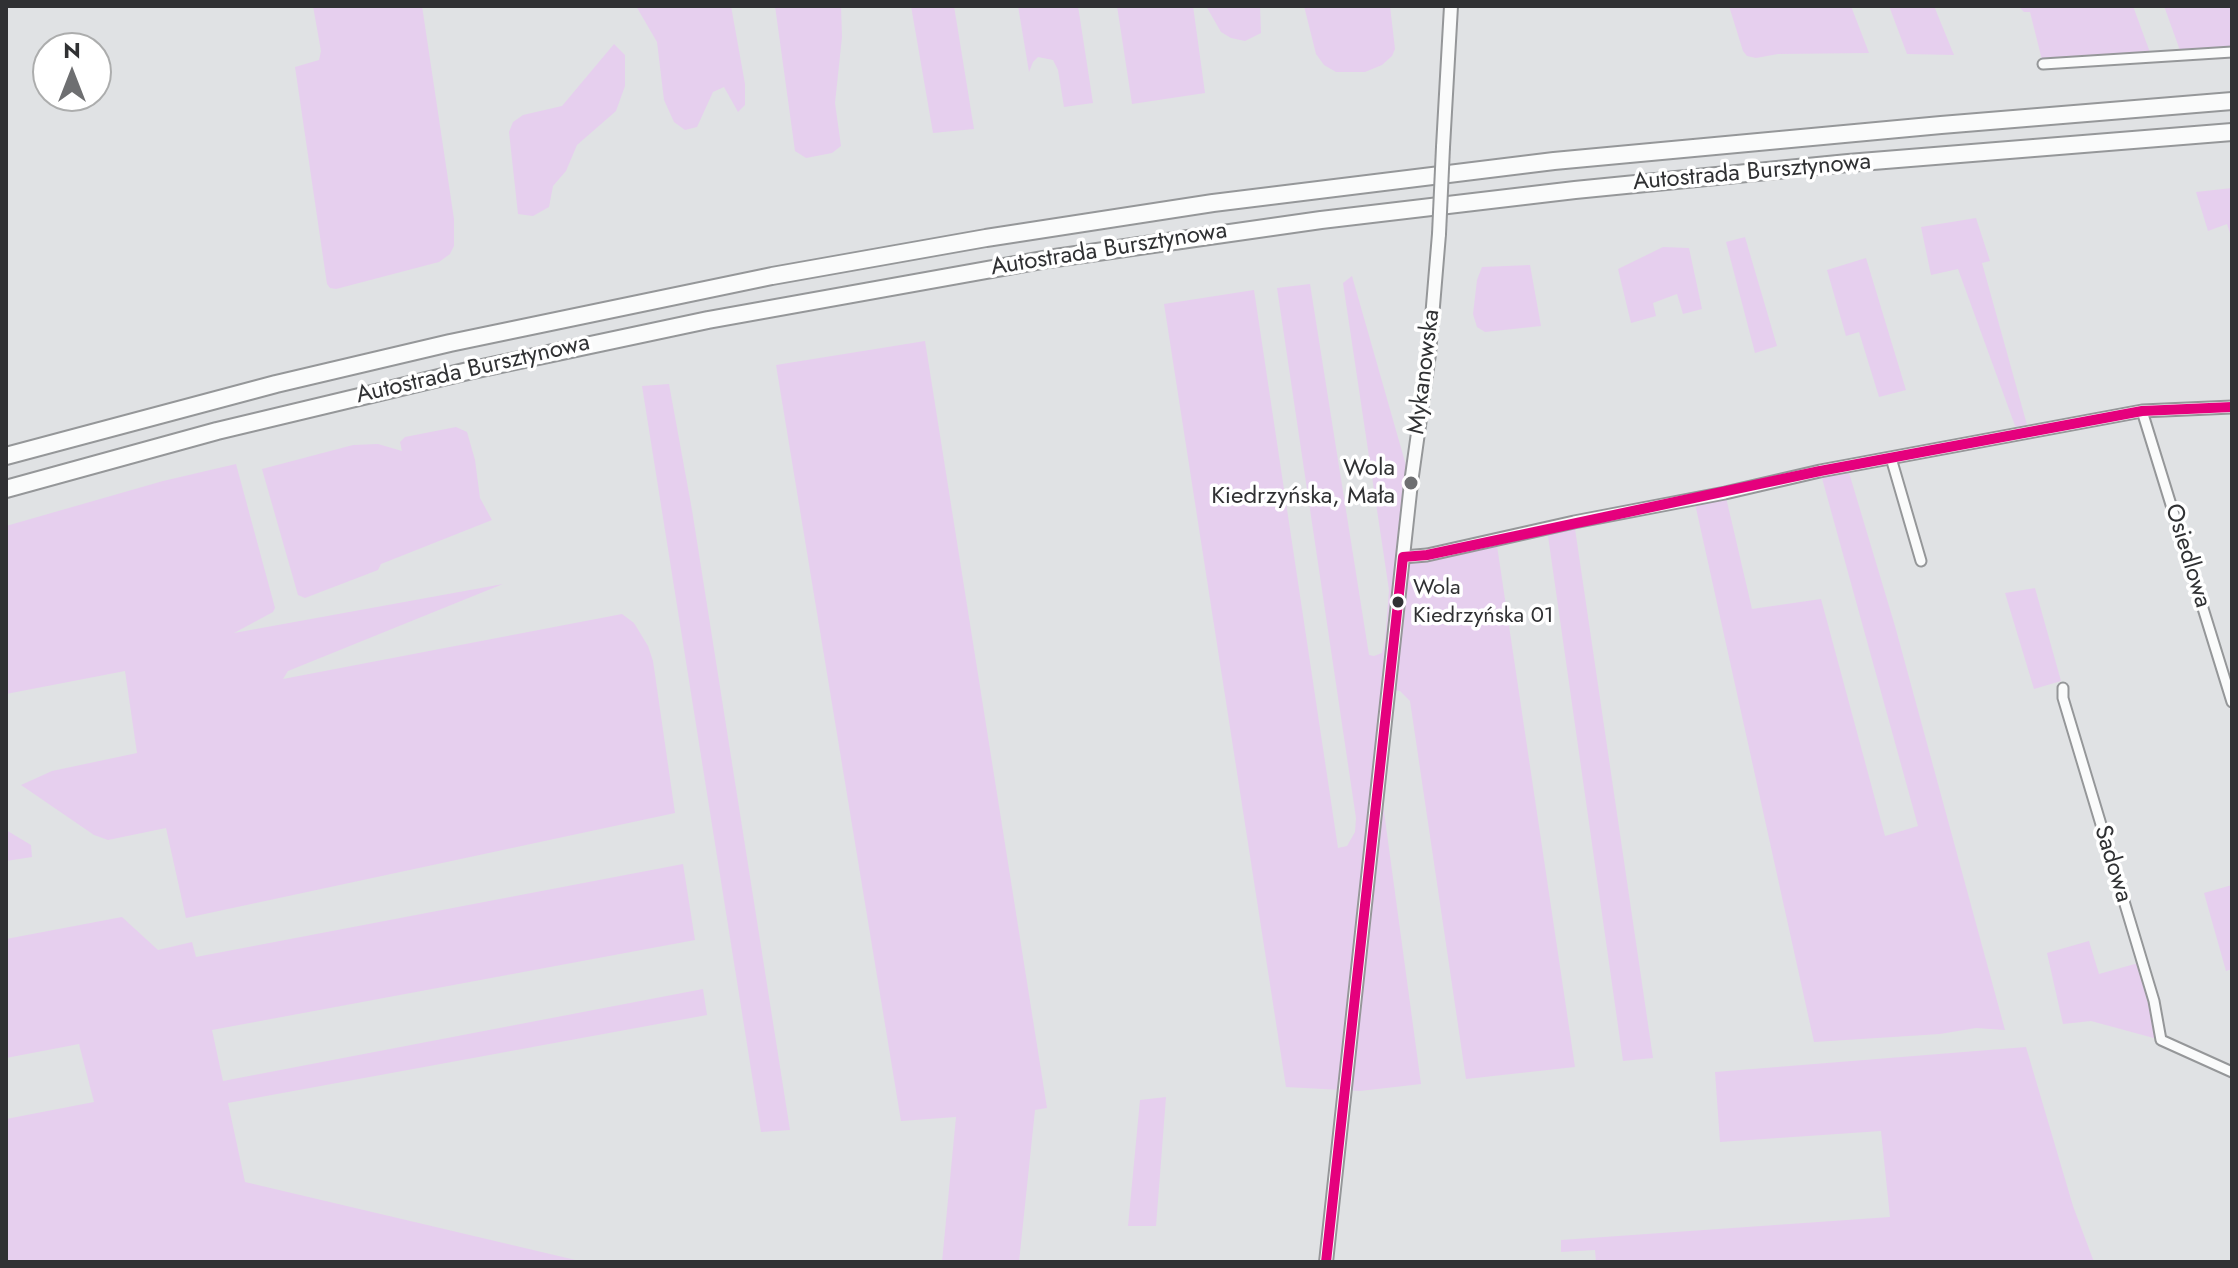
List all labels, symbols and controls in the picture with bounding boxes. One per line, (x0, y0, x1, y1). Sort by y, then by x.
north arrow (32, 32, 112, 112)
text: N (63, 34, 81, 66)
street label: Autostrada Bursztynowa (1632, 148, 1872, 198)
street label: Autostrada Bursztynowa (989, 217, 1229, 283)
street label: Mykanowska (1403, 308, 1447, 436)
street label: Autostrada Bursztynowa (353, 329, 593, 411)
place label: Wola Kiedrzyńska, Mała (1211, 455, 1395, 511)
marker: Wola Kiedrzyńska, Mała (1402, 474, 1420, 492)
street label: Osiedlowa (2158, 501, 2216, 611)
place label: Wola Kiedrzyńska 01 (1413, 576, 1554, 628)
marker: Wola Kiedrzyńska 01 (1390, 594, 1406, 610)
street label: Sadowa (2087, 822, 2137, 906)

